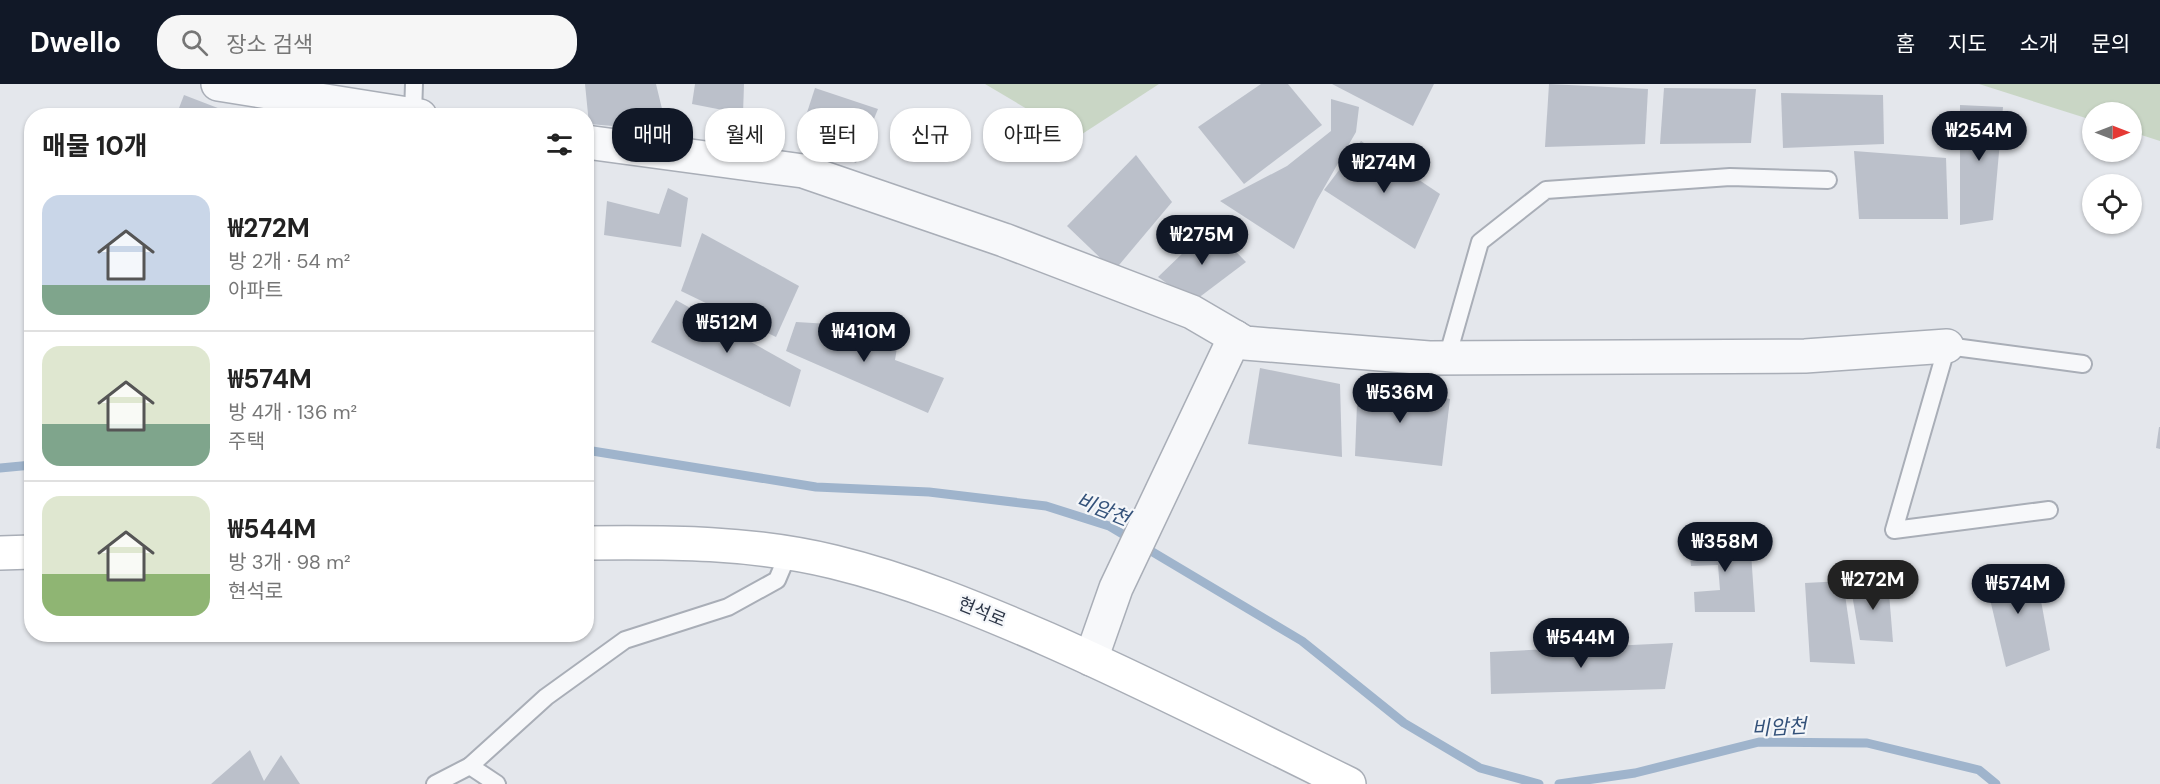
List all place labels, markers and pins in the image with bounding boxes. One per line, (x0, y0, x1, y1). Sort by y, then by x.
pin: ₩254M (1937, 111, 2021, 162)
pin: ₩274M (1342, 143, 1426, 194)
pin: ₩275M (1160, 215, 1244, 266)
pin: ₩512M (685, 303, 769, 354)
pin: ₩410M (822, 312, 906, 363)
pin: ₩536M (1358, 373, 1442, 424)
pin: ₩358M (1683, 522, 1767, 573)
pin: ₩272M (1831, 560, 1915, 611)
pin: ₩574M (1976, 564, 2060, 615)
pin: ₩544M (1539, 618, 1623, 669)

